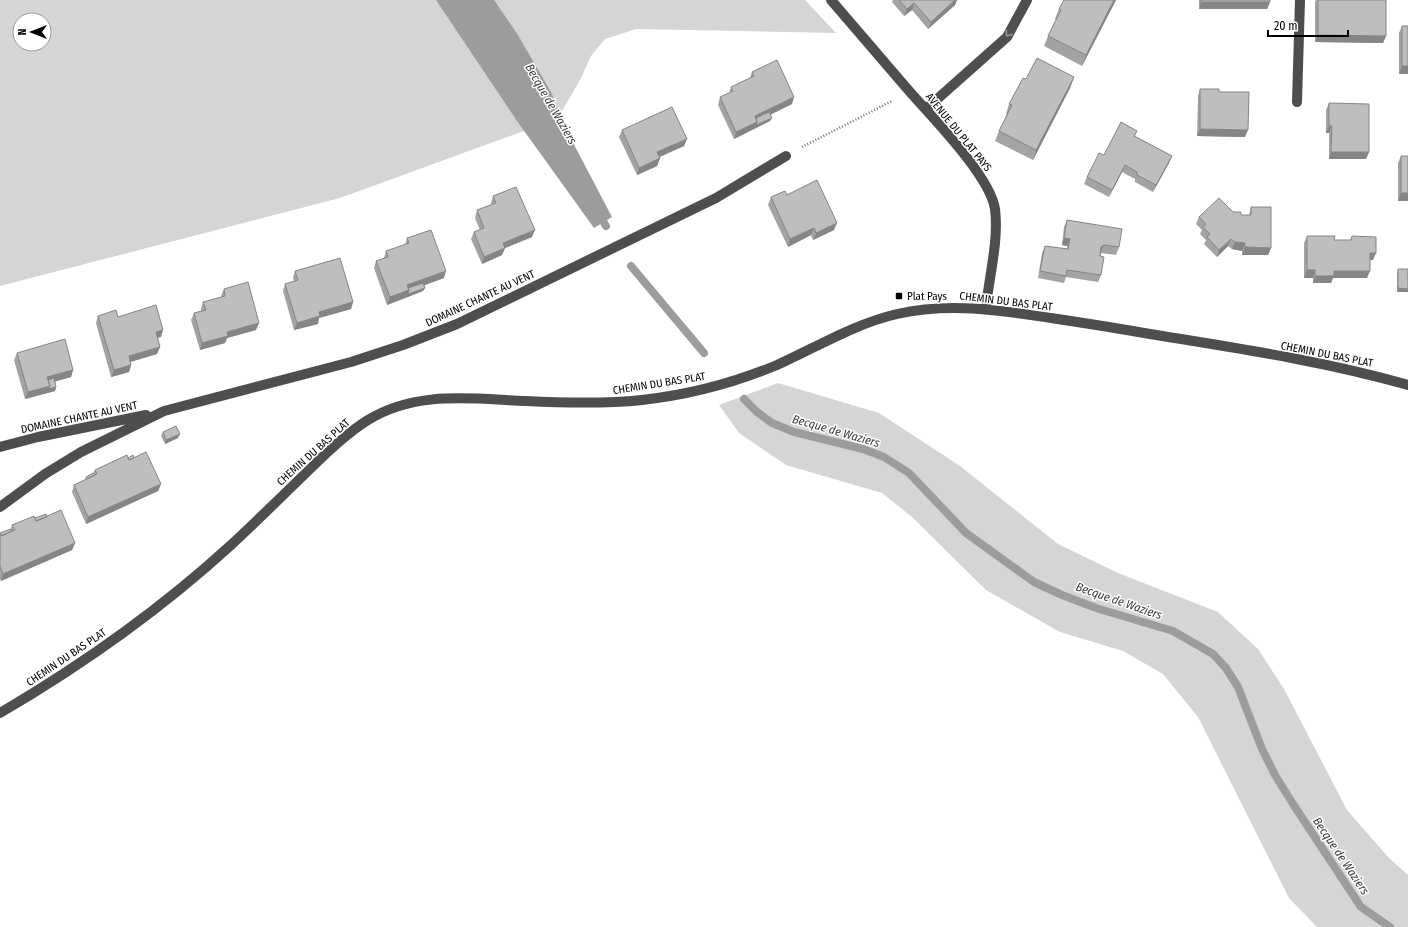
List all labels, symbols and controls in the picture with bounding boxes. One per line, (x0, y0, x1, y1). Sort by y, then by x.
north arrow (12, 12, 52, 52)
scale bar (1268, 12, 1348, 38)
text: 20 m (1274, 19, 1298, 33)
text: N (16, 29, 29, 35)
one-way arrow (1006, 29, 1013, 36)
water label: Becque de Waziers (522, 61, 580, 147)
street label: AVENUE DU PLAT PAYS (923, 90, 995, 175)
street label: DOMAINE CHANTE AU VENT (424, 267, 538, 329)
street label: CHEMIN DU BAS PLAT (959, 289, 1054, 314)
place label: Plat Pays (907, 290, 947, 303)
marker: Plat Pays (894, 291, 904, 301)
street label: CHEMIN DU BAS PLAT (1280, 339, 1375, 370)
street label: CHEMIN DU BAS PLAT (612, 370, 707, 397)
street label: DOMAINE CHANTE AU VENT (20, 399, 140, 436)
water label: Becque de Waziers (791, 412, 881, 450)
street label: CHEMIN DU BAS PLAT (274, 416, 353, 489)
water label: Becque de Waziers (1074, 580, 1164, 622)
street label: CHEMIN DU BAS PLAT (24, 625, 109, 689)
water label: Becque de Waziers (1310, 815, 1372, 897)

